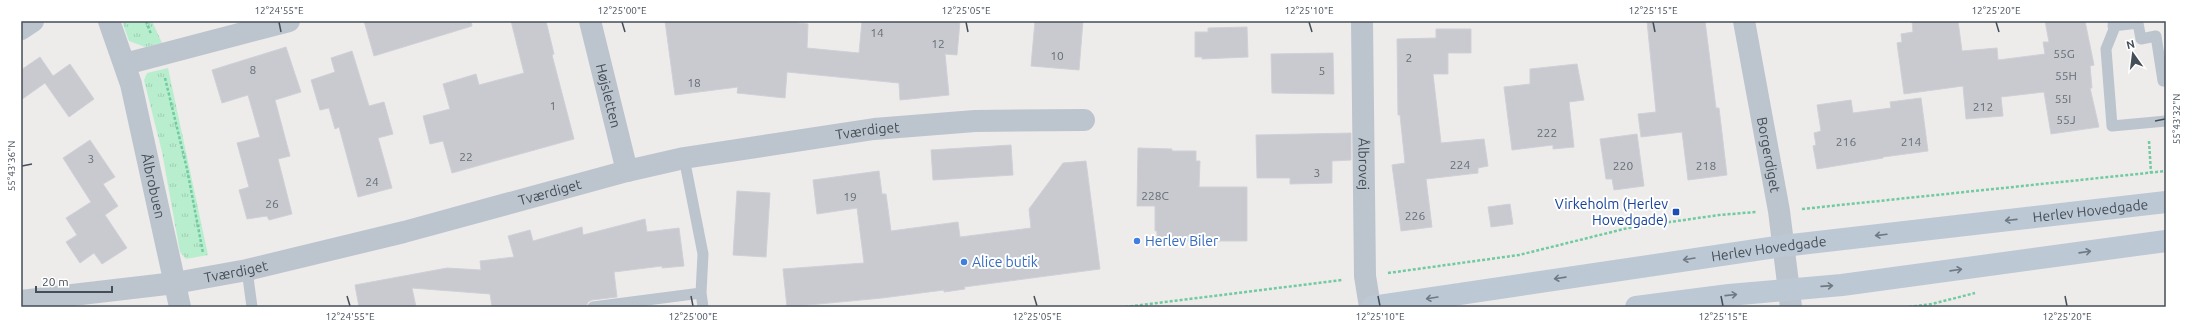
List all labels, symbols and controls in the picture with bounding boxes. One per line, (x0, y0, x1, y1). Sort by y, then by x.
text: 12°24'55"E (254, 5, 304, 16)
text: 12°25'00"E (597, 5, 647, 16)
text: 12°25'05"E (941, 5, 991, 16)
text: 12°25'10"E (1284, 5, 1334, 16)
text: 12°25'15"E (1628, 5, 1678, 16)
text: 12°25'20"E (1971, 5, 2021, 16)
house number: 14 (870, 26, 884, 39)
north arrow (2113, 34, 2153, 74)
house number: 12 (931, 37, 945, 50)
text: N (2125, 37, 2136, 51)
house number: 55G (2053, 47, 2075, 60)
house number: 10 (1050, 49, 1064, 62)
house number: 2 (1406, 51, 1412, 64)
street label: Højsletten (593, 62, 624, 130)
house number: 8 (250, 63, 257, 76)
house number: 5 (1319, 64, 1325, 77)
house number: 55H (2055, 69, 2077, 82)
house number: 18 (687, 76, 701, 89)
house number: 55I (2055, 92, 2071, 105)
text: 55°43'32"N (2171, 94, 2182, 144)
house number: 1 (550, 99, 556, 112)
house number: 212 (1973, 100, 1993, 113)
house number: 55J (2056, 113, 2076, 126)
street label: Borgerdiget (1754, 116, 1784, 194)
street label: Tværdiget (834, 119, 901, 143)
house number: 222 (1537, 126, 1557, 139)
house number: 216 (1836, 135, 1856, 148)
house number: 214 (1901, 135, 1921, 148)
street label: Ålbrovej (1355, 138, 1372, 190)
text: 55°43'36"N (6, 141, 17, 191)
house number: 22 (459, 150, 473, 163)
house number: 3 (88, 152, 94, 165)
street label: Ålbrobuen (138, 152, 168, 220)
house number: 224 (1450, 158, 1470, 171)
house number: 220 (1613, 159, 1633, 172)
house number: 218 (1696, 159, 1716, 172)
house number: 3 (1314, 166, 1320, 179)
house number: 24 (365, 175, 379, 188)
street label: Tværdiget (517, 176, 584, 208)
house number: 228C (1141, 189, 1169, 202)
house number: 19 (843, 190, 857, 203)
place label: Virkeholm (Herlev Hovedgade) (1555, 196, 1668, 228)
street label: Herlev Hovedgade (2032, 196, 2149, 225)
house number: 26 (265, 197, 279, 210)
marker: Virkeholm (Herlev Hovedgade) (1671, 207, 1681, 217)
house number: 226 (1405, 209, 1425, 222)
one-way arrow (2005, 216, 2018, 224)
one-way arrow (1875, 231, 1888, 238)
place label: Herlev Biler (1145, 233, 1219, 249)
street label: Herlev Hovedgade (1710, 233, 1827, 265)
marker: Herlev Biler (1132, 236, 1142, 246)
one-way arrow (2078, 248, 2091, 256)
place label: Alice butik (972, 254, 1038, 270)
one-way arrow (1683, 255, 1696, 263)
street label: Tværdiget (203, 257, 270, 286)
marker: Alice butik (959, 257, 969, 267)
one-way arrow (1949, 266, 1962, 274)
scale bar (36, 268, 112, 294)
text: 20 m (42, 275, 69, 288)
one-way arrow (1554, 275, 1567, 283)
one-way arrow (1820, 283, 1833, 290)
one-way arrow (1724, 291, 1737, 299)
one-way arrow (1426, 294, 1439, 302)
text: 12°24'55"E (325, 311, 375, 322)
text: 12°25'00"E (668, 311, 718, 322)
text: 12°25'05"E (1012, 311, 1062, 322)
text: 12°25'10"E (1355, 311, 1405, 322)
text: 12°25'15"E (1698, 311, 1748, 322)
text: 12°25'20"E (2042, 311, 2092, 322)

